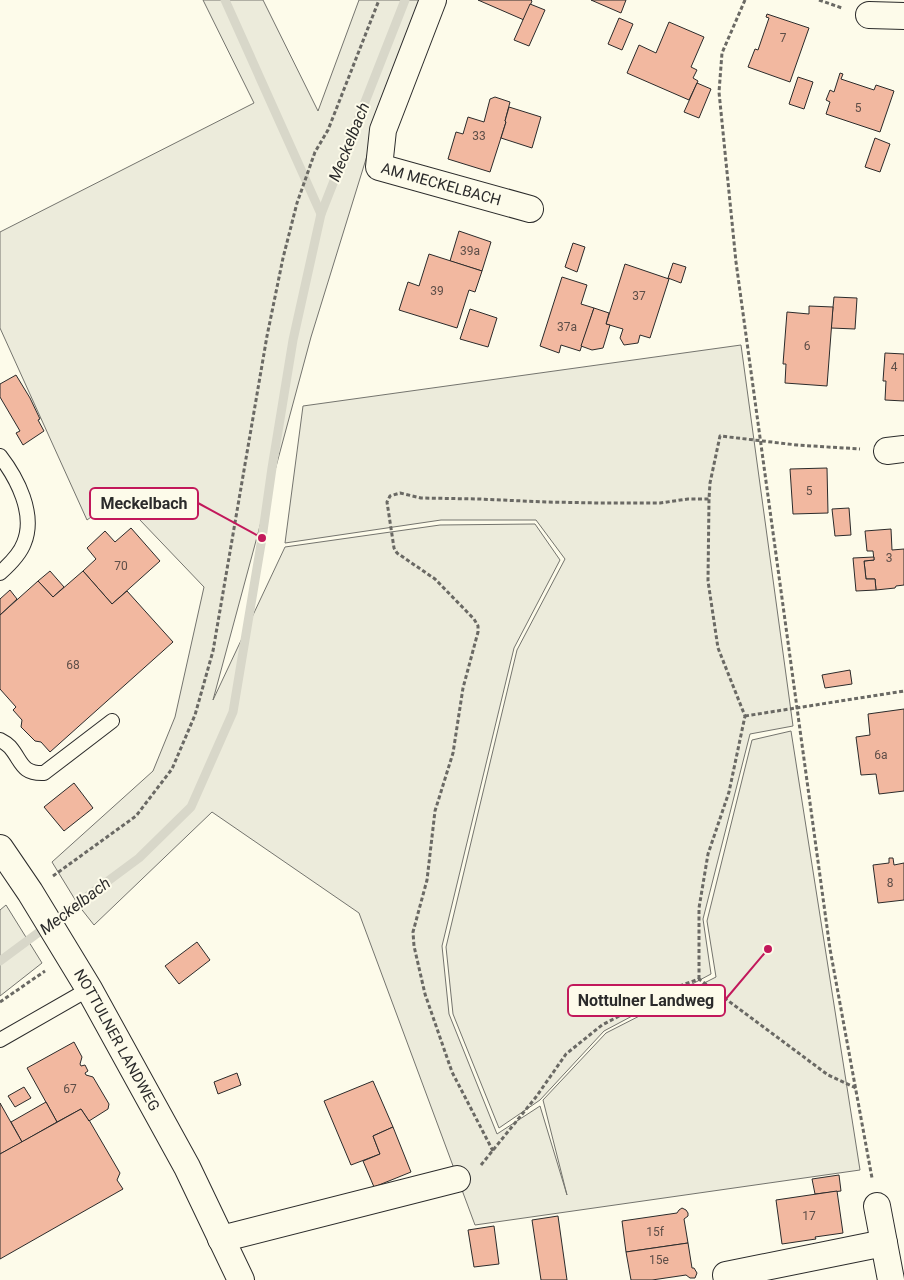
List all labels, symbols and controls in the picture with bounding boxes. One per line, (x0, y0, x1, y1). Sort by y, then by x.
house number: 7 (780, 31, 787, 45)
water label: Meckelbach (325, 100, 373, 184)
house number: 5 (855, 101, 862, 115)
house number: 33 (472, 129, 486, 143)
street label: AM MECKELBACH (379, 159, 503, 210)
house number: 39a (460, 244, 480, 258)
house number: 39 (430, 284, 444, 298)
house number: 37 (632, 289, 646, 303)
house number: 37a (557, 320, 577, 334)
house number: 6 (804, 339, 811, 353)
house number: 4 (891, 360, 898, 374)
house number: 5 (806, 484, 813, 498)
callout: Meckelbach (90, 488, 198, 519)
text: Meckelbach (100, 494, 188, 513)
house number: 3 (886, 551, 892, 565)
house number: 70 (114, 559, 128, 573)
house number: 68 (66, 658, 80, 672)
house number: 6a (874, 748, 888, 762)
water label: Meckelbach (36, 873, 114, 939)
house number: 8 (887, 876, 894, 890)
street label: NOTTULNER LANDWEG (70, 966, 163, 1114)
callout: Nottulner Landweg (568, 985, 725, 1016)
text: Nottulner Landweg (578, 991, 714, 1010)
house number: 67 (63, 1082, 77, 1096)
house number: 17 (802, 1209, 816, 1223)
house number: 15f (646, 1225, 665, 1239)
house number: 15e (649, 1253, 669, 1267)

